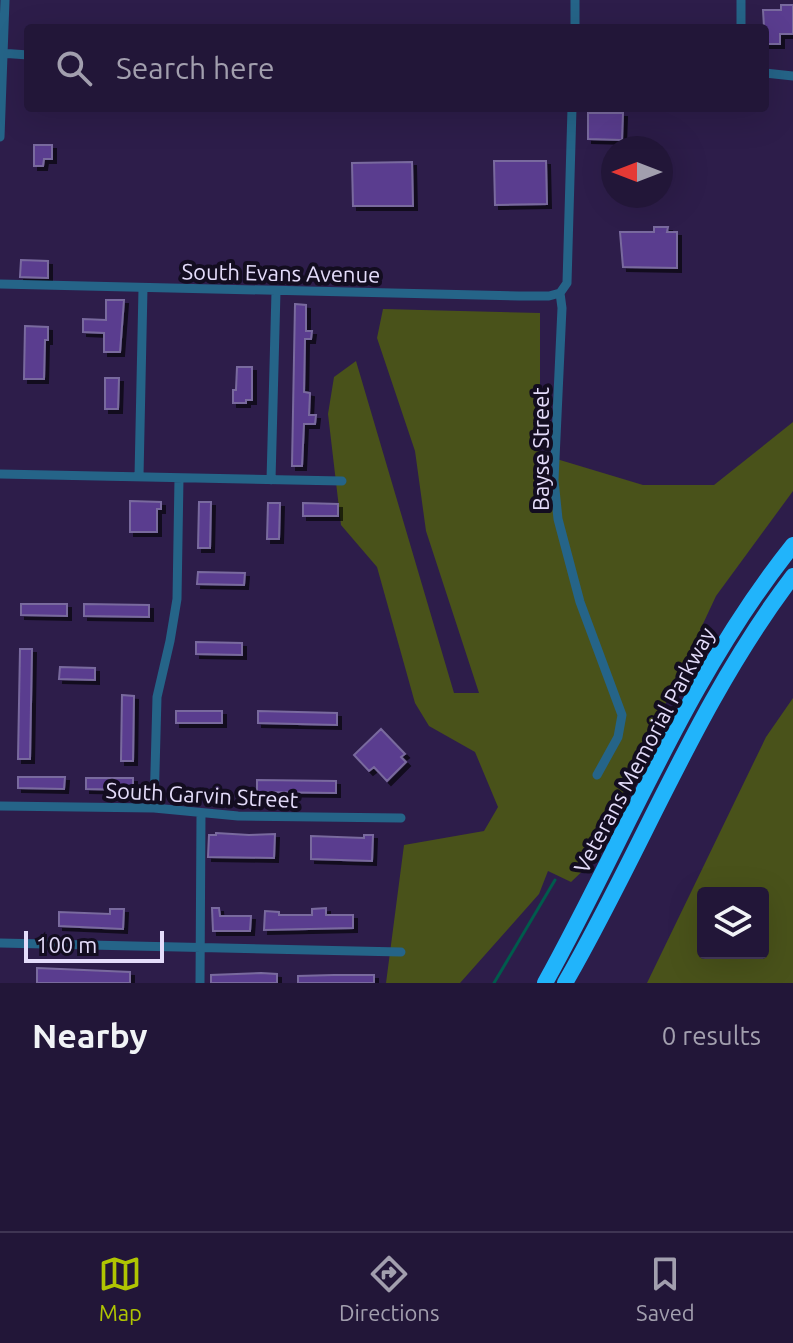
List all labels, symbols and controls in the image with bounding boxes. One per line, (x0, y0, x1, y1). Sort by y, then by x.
search box (24, 24, 769, 112)
icon: search (52, 46, 96, 90)
text: Search here (116, 51, 275, 85)
north arrow (601, 136, 673, 208)
street label: South Evans Avenue (182, 258, 381, 287)
street label: Bayse Street (528, 387, 553, 511)
street label: Veterans Memorial Parkway (568, 622, 719, 877)
street label: South Garvin Street (105, 777, 299, 812)
map controls (697, 887, 769, 959)
button: layers (697, 887, 769, 959)
scale bar (24, 927, 164, 963)
text: 100 m (36, 932, 97, 957)
text: Nearby (32, 1016, 147, 1054)
text: 0 results (662, 1021, 761, 1050)
tab: Map (98, 1252, 142, 1325)
tab: Directions (339, 1252, 439, 1325)
tab: Saved (636, 1252, 695, 1325)

